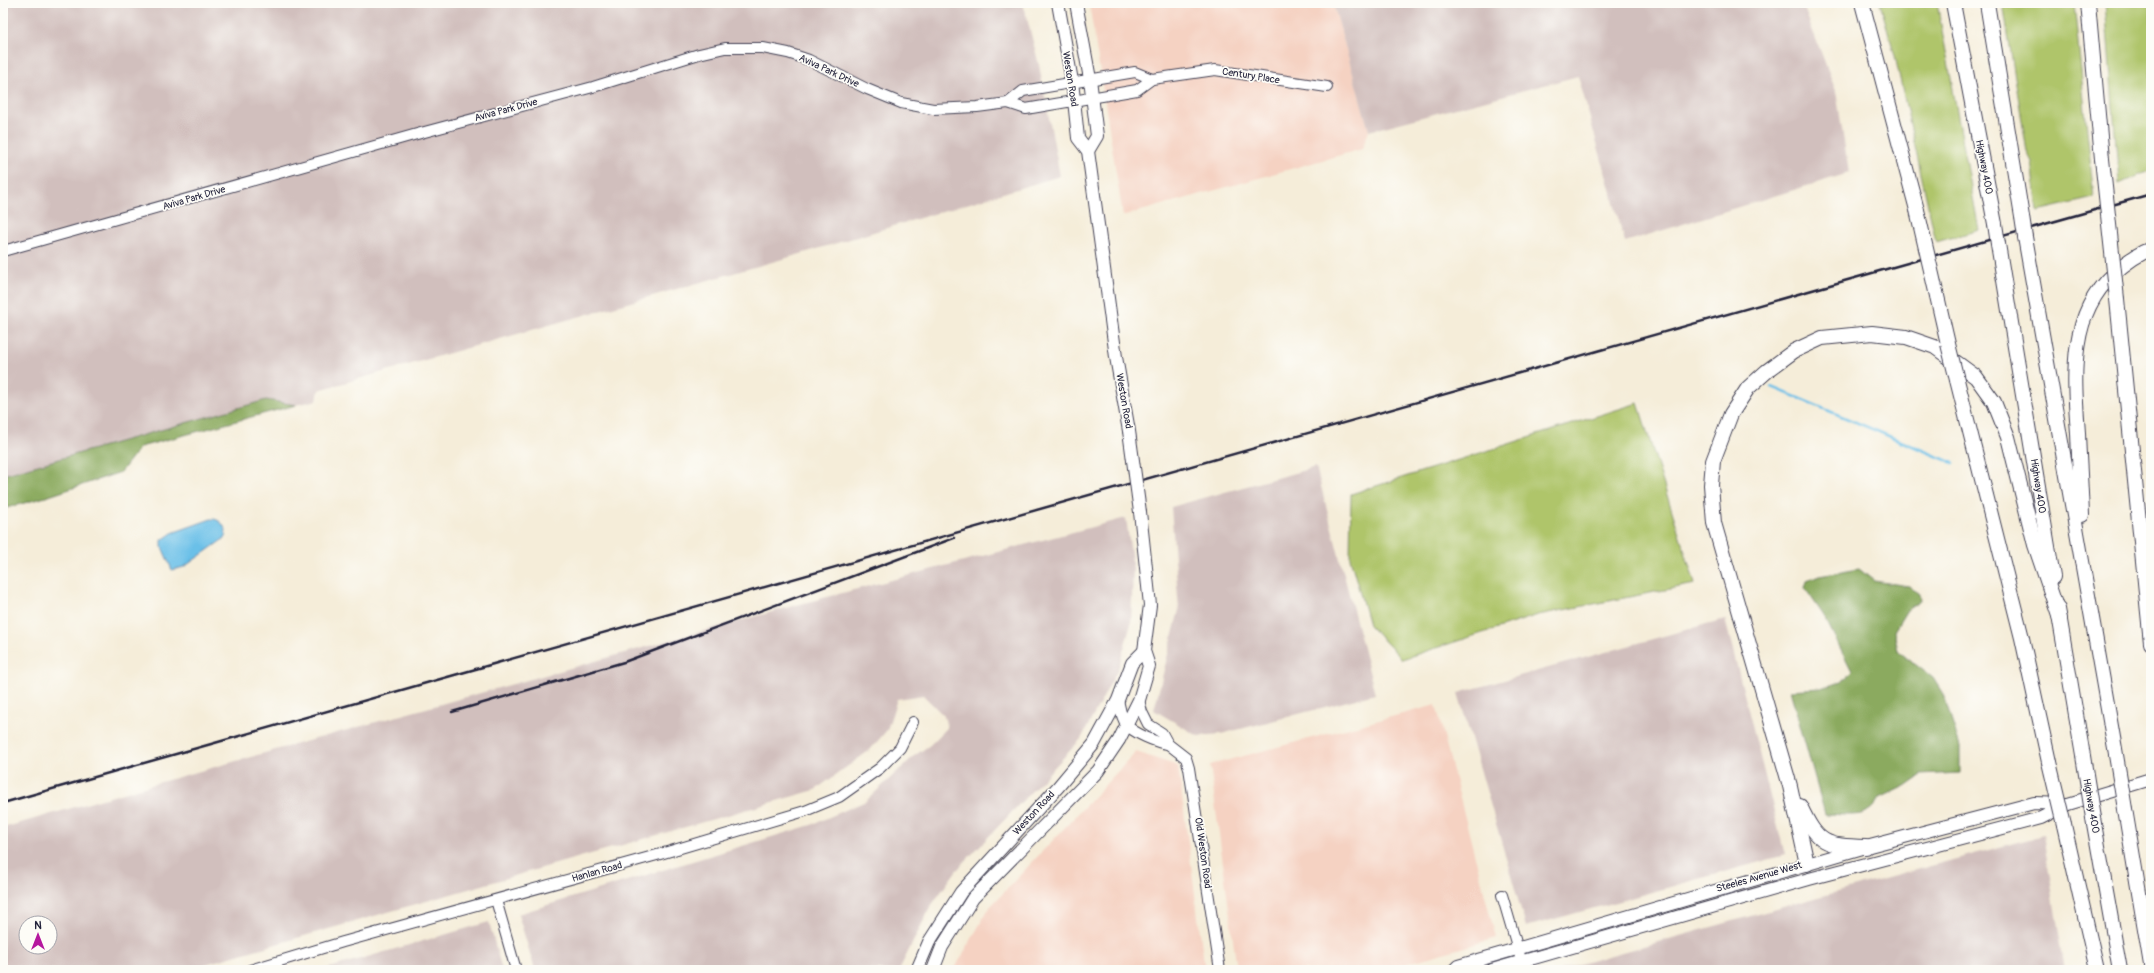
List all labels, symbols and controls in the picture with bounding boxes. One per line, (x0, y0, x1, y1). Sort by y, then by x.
street label: Weston Road (1060, 51, 1080, 108)
street label: Aviva Park Drive (797, 52, 861, 90)
street label: Century Place (1221, 66, 1281, 86)
street label: Aviva Park Drive (473, 96, 539, 124)
street label: Highway 400 (1973, 139, 1995, 195)
street label: Aviva Park Drive (161, 183, 227, 213)
street label: Weston Road (1113, 372, 1135, 430)
street label: Highway 400 (2028, 458, 2048, 514)
street label: Highway 400 (2080, 778, 2102, 834)
street label: Weston Road (1011, 788, 1057, 837)
street label: Old Weston Road (1192, 817, 1214, 889)
street label: Hanlan Road (571, 859, 624, 885)
street label: Steeles Avenue West (1715, 859, 1804, 895)
north arrow (18, 915, 58, 955)
text: N (34, 919, 42, 932)

